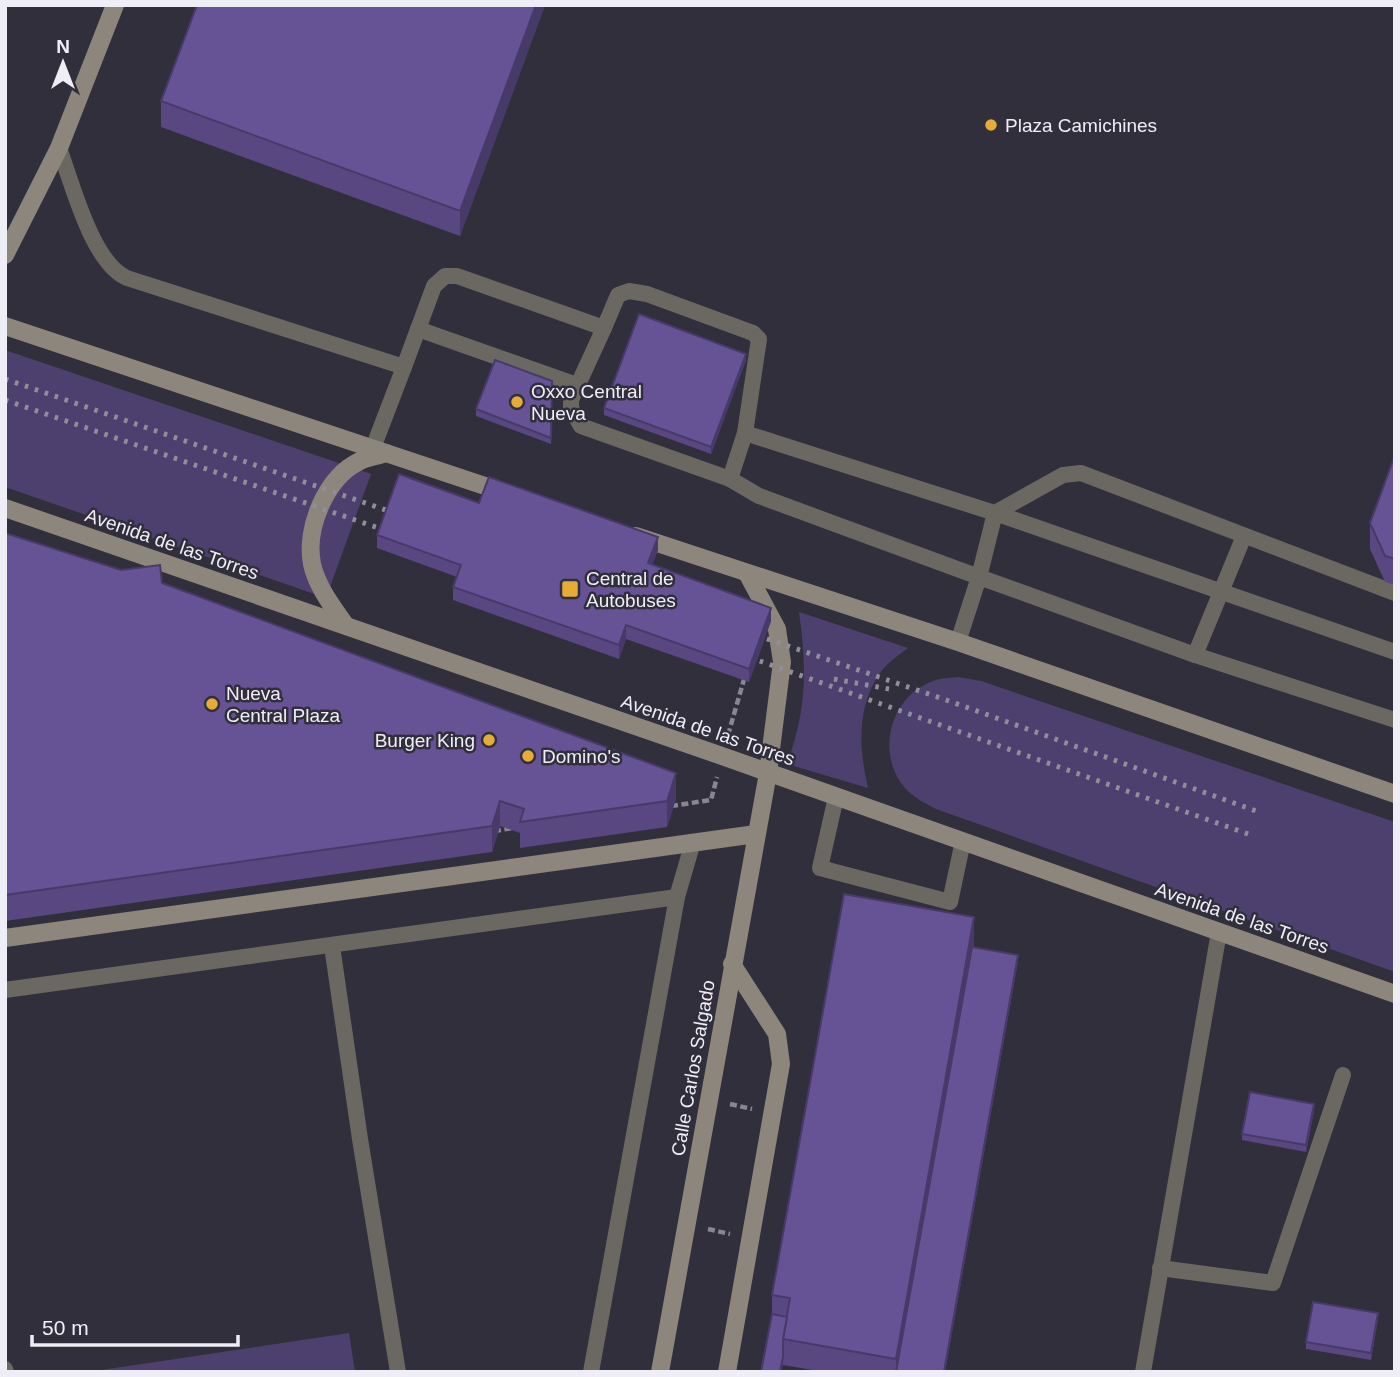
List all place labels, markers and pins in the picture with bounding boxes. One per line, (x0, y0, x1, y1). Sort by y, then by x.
place label: Plaza Camichines (1005, 115, 1157, 136)
marker: Plaza Camichines (983, 117, 999, 133)
place label: Oxxo Central Nueva (531, 381, 642, 424)
marker: Oxxo Central Nueva (509, 394, 525, 410)
place label: Central de Autobuses (586, 568, 676, 611)
marker: Central de Autobuses (560, 579, 580, 599)
place label: Nueva Central Plaza (226, 683, 340, 726)
marker: Nueva Central Plaza (204, 696, 220, 712)
place label: Burger King (375, 730, 475, 751)
marker: Burger King (481, 732, 497, 748)
place label: Domino's (542, 746, 621, 767)
marker: Domino's (520, 748, 536, 764)

